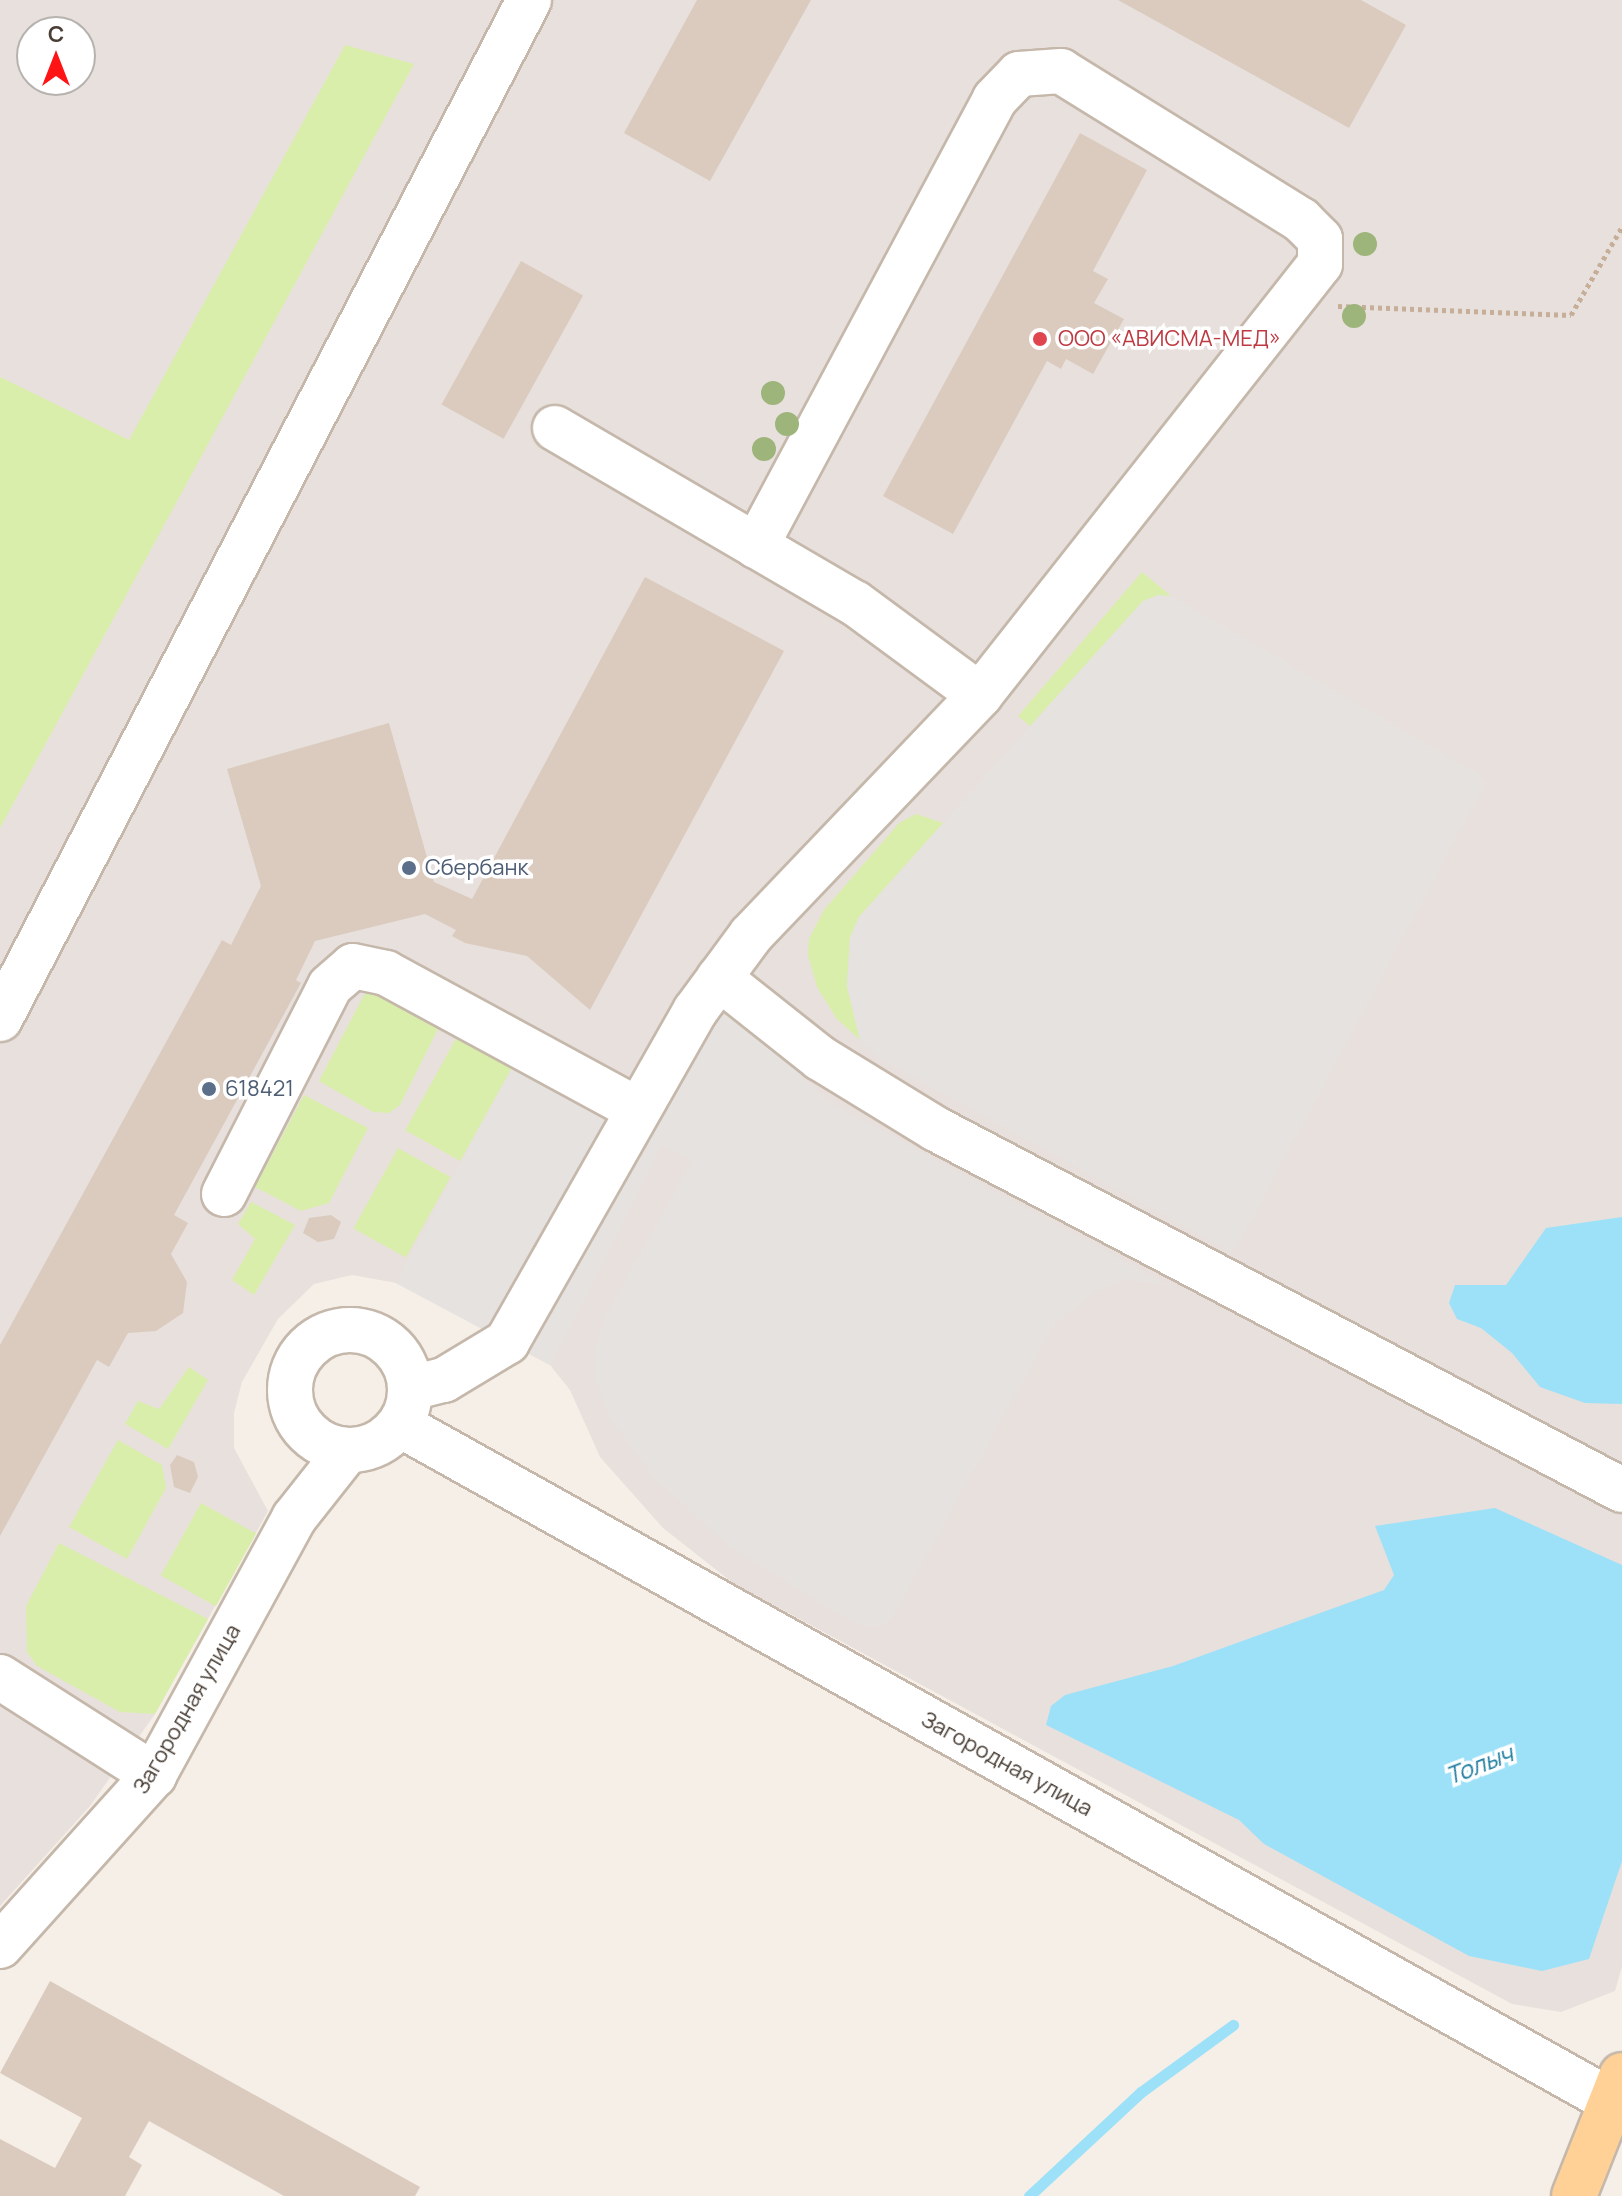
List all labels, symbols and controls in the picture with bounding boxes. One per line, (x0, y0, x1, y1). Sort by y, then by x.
north arrow (16, 16, 96, 96)
text: С (48, 19, 64, 49)
place label: ООО «АВИСМА-МЕД» (1058, 326, 1281, 352)
marker: ООО «АВИСМА-МЕД» (1029, 328, 1051, 350)
place label: Сбербанк (425, 855, 528, 881)
marker: Сбербанк (400, 859, 418, 877)
place label: 618421 (225, 1076, 294, 1102)
marker: 618421 (200, 1080, 218, 1098)
street label: Загородная улица (128, 1619, 246, 1799)
street label: Загородная улица (917, 1706, 1097, 1822)
water label: Толыч (1441, 1738, 1517, 1790)

